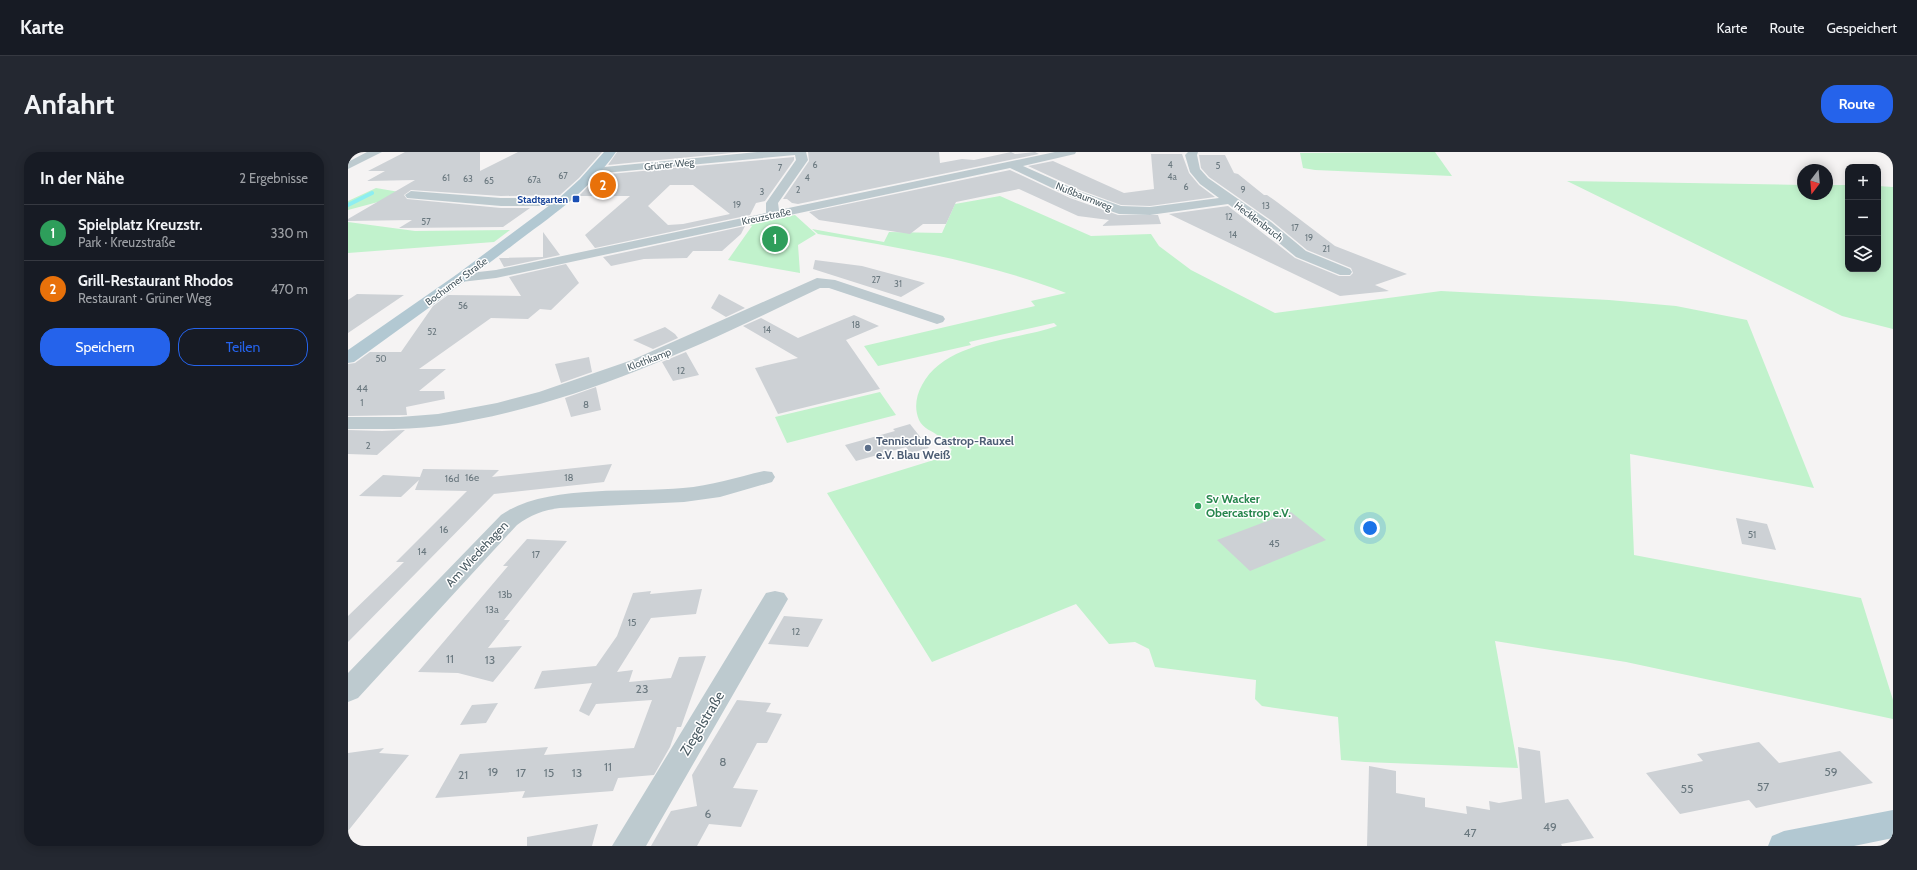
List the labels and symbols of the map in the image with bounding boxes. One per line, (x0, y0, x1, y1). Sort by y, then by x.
street label: Grüner Weg (643, 155, 696, 174)
house number: 6 (812, 159, 818, 170)
house number: 4 (1167, 159, 1173, 170)
house number: 5 (1216, 160, 1221, 171)
house number: 7 (778, 162, 783, 173)
north arrow (1797, 164, 1833, 200)
house number: 67 (558, 170, 568, 181)
pin: 2 (590, 170, 616, 200)
house number: 4a (1167, 171, 1177, 182)
house number: 61 (442, 172, 450, 183)
house number: 4 (804, 172, 810, 183)
house number: 63 (463, 173, 473, 184)
house number: 67a (527, 174, 541, 185)
house number: 65 (484, 175, 494, 186)
street label: Nußbaumweg (1054, 179, 1115, 214)
house number: 6 (1183, 181, 1189, 192)
house number: 2 (796, 184, 801, 195)
house number: 9 (1240, 184, 1246, 195)
house number: 3 (760, 186, 765, 197)
place label: Stadtgarten (517, 193, 568, 206)
marker: Stadtgarten (571, 194, 581, 204)
house number: 19 (733, 199, 741, 210)
street label: Hecklenbruch (1232, 199, 1286, 244)
house number: 13 (1262, 200, 1270, 211)
street label: Kreuzstraße (740, 205, 792, 228)
house number: 12 (1225, 211, 1233, 222)
house number: 57 (421, 216, 431, 227)
house number: 17 (1291, 222, 1299, 233)
pin: 1 (762, 224, 788, 254)
house number: 14 (1229, 229, 1237, 240)
house number: 19 (1305, 232, 1313, 243)
house number: 21 (1322, 243, 1330, 254)
street label: Bochumer Straße (423, 254, 490, 308)
house number: 27 (871, 274, 881, 285)
house number: 31 (894, 278, 902, 289)
house number: 56 (458, 300, 468, 311)
house number: 18 (852, 319, 860, 330)
house number: 14 (763, 324, 771, 335)
house number: 52 (427, 326, 437, 337)
street label: Klothkamp (625, 345, 673, 374)
house number: 50 (375, 353, 387, 364)
house number: 12 (677, 364, 685, 377)
house number: 44 (356, 382, 368, 395)
house number: 1 (360, 396, 364, 409)
house number: 8 (583, 398, 589, 411)
place label: Tennisclub Castrop-Rauxel e.V. Blau Weiß (876, 433, 1014, 462)
house number: 2 (365, 439, 371, 452)
marker: Tennisclub Castrop-Rauxel e.V. Blau Weiß (863, 443, 873, 453)
house number: 16e (465, 471, 479, 484)
house number: 18 (564, 471, 574, 484)
house number: 16d (445, 472, 459, 485)
place label: Sv Wacker Obercastrop e.V. (1206, 491, 1291, 520)
marker: Sv Wacker Obercastrop e.V. (1193, 501, 1203, 511)
street label: Am Wiedehagen (442, 517, 511, 590)
your location (1360, 518, 1380, 538)
house number: 16 (440, 523, 449, 536)
house number: 51 (1748, 528, 1756, 541)
house number: 45 (1268, 537, 1280, 550)
house number: 14 (417, 545, 427, 558)
house number: 17 (532, 548, 540, 561)
house number: 13b (498, 588, 513, 601)
house number: 13a (485, 603, 499, 616)
house number: 15 (628, 616, 636, 629)
house number: 12 (792, 625, 800, 638)
house number: 11 (446, 651, 454, 666)
house number: 13 (485, 652, 495, 667)
house number: 23 (636, 681, 648, 696)
street label: Ziegelstraße (676, 688, 728, 758)
house number: 8 (719, 754, 727, 769)
house number: 11 (604, 759, 612, 774)
house number: 19 (488, 764, 499, 779)
house number: 59 (1824, 764, 1838, 779)
house number: 17 (516, 765, 526, 780)
house number: 15 (544, 765, 554, 780)
house number: 13 (572, 765, 582, 780)
house number: 21 (458, 767, 468, 782)
house number: 57 (1757, 779, 1769, 794)
house number: 55 (1681, 781, 1693, 796)
house number: 6 (705, 806, 712, 821)
house number: 49 (1543, 819, 1557, 834)
house number: 47 (1464, 825, 1476, 840)

